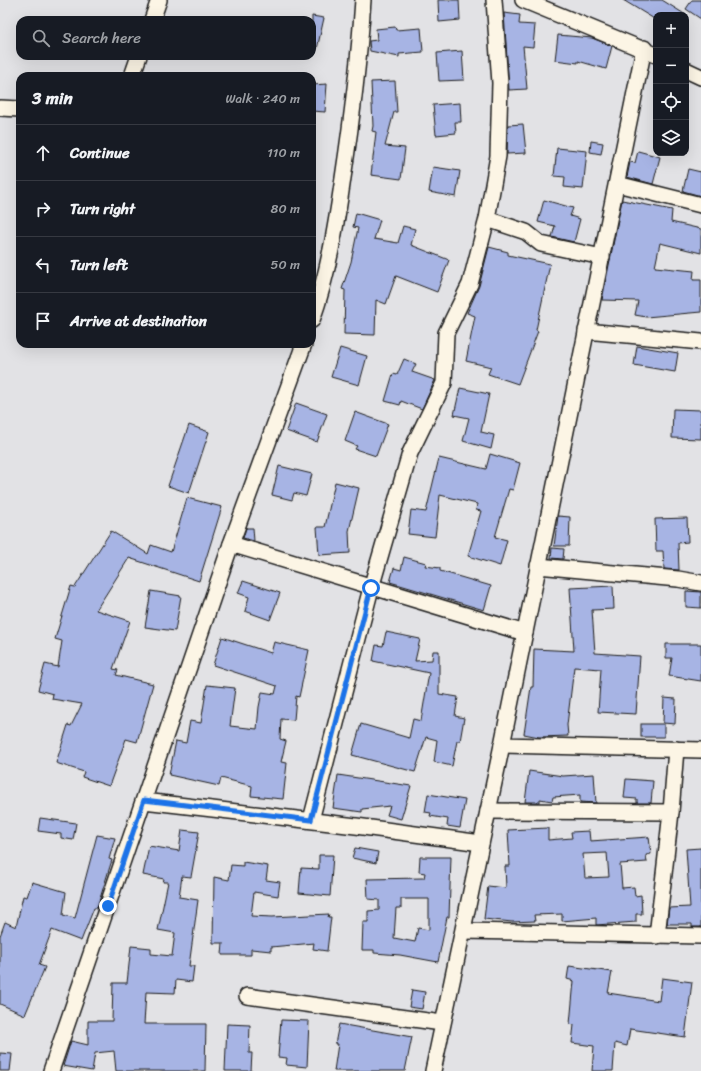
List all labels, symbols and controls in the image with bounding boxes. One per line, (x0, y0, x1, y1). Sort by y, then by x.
map controls (653, 12, 689, 156)
button: + (653, 12, 689, 48)
search box (16, 16, 316, 60)
text: Search here (62, 25, 141, 51)
icon: search (30, 27, 52, 49)
button: − (653, 48, 689, 84)
text: 3 min (32, 83, 73, 113)
button: locate (653, 84, 689, 120)
text: Walk · 240 m (225, 87, 300, 110)
button: layers (653, 120, 689, 156)
text: Continue (70, 140, 130, 166)
text: 110 m (267, 141, 300, 164)
icon: ahead (32, 142, 54, 164)
text: Turn right (70, 196, 135, 222)
text: 80 m (271, 197, 300, 220)
icon: right (32, 198, 54, 220)
text: Turn left (70, 252, 128, 278)
text: 50 m (270, 253, 300, 276)
icon: left (32, 254, 54, 276)
text: Arrive at destination (70, 308, 207, 334)
icon: arrive (32, 310, 54, 332)
route start (362, 579, 380, 597)
route end (99, 897, 117, 915)

